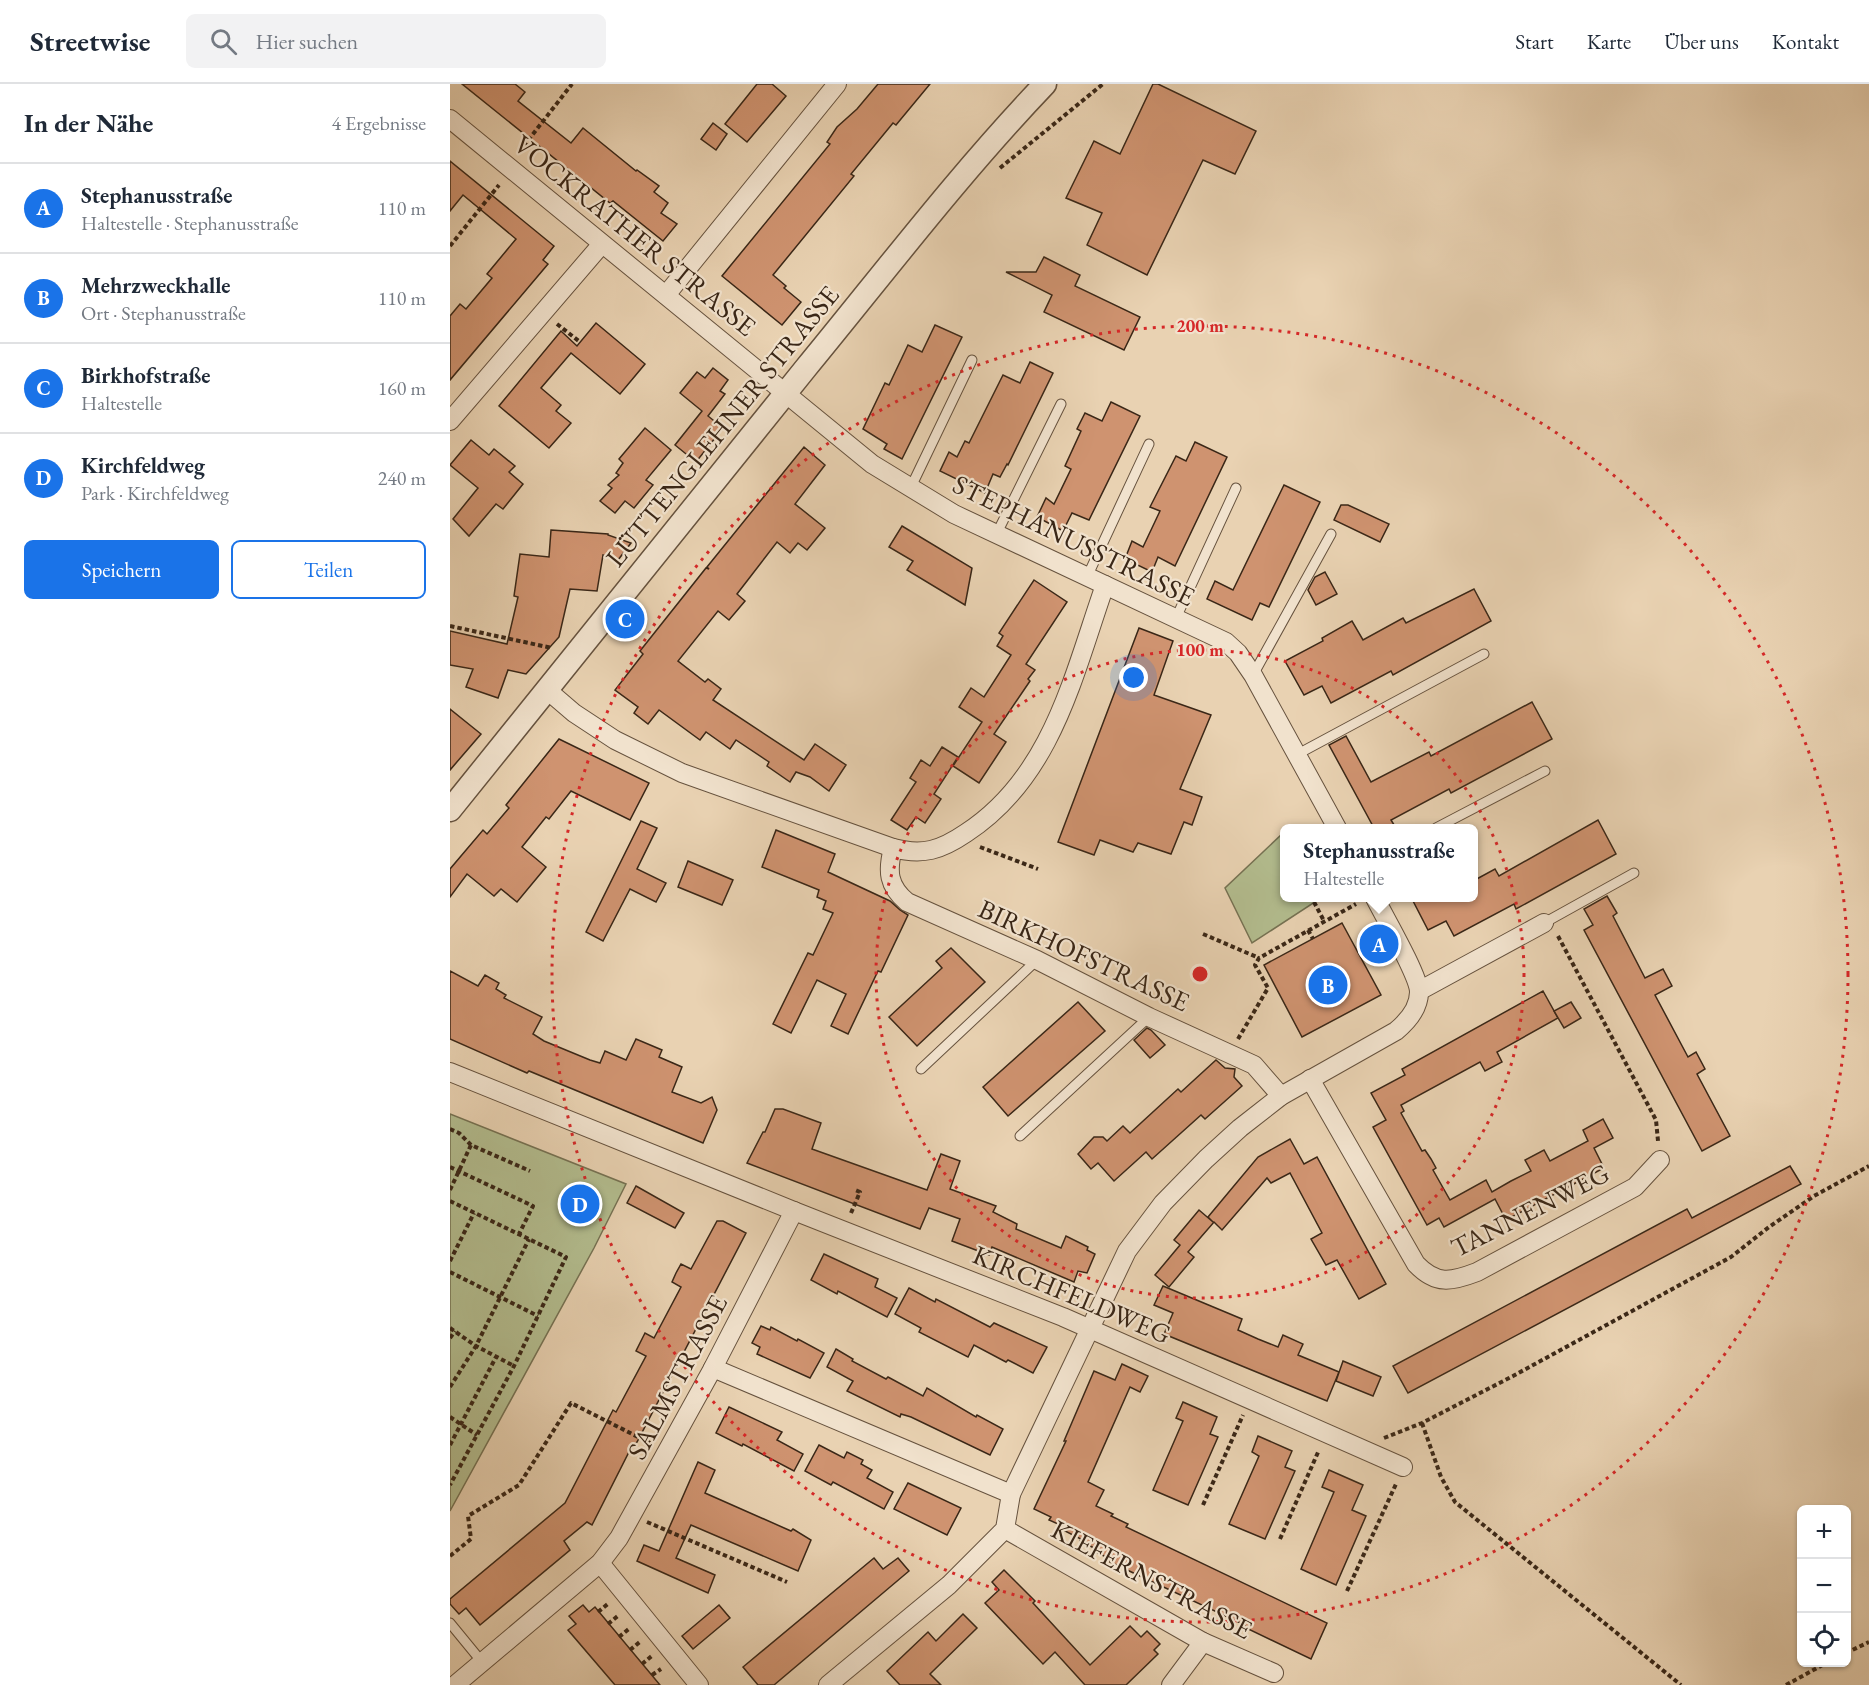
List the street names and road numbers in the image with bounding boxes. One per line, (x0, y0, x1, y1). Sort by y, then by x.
street label: VOCKRATHER STRASSE (507, 126, 763, 344)
street label: LÜTTENGLEHNER STRASSE (598, 278, 846, 574)
street label: STEPHANUSSTRASSE (947, 466, 1201, 614)
street label: BIRKHOFSTRASSE (973, 891, 1195, 1019)
street label: TANNENWEG (1445, 1155, 1615, 1265)
street label: KIRCHFELDWEG (968, 1237, 1176, 1351)
street label: SALMSTRASSE (619, 1289, 735, 1465)
street label: KIEFERNSTRASSE (1046, 1511, 1258, 1647)

